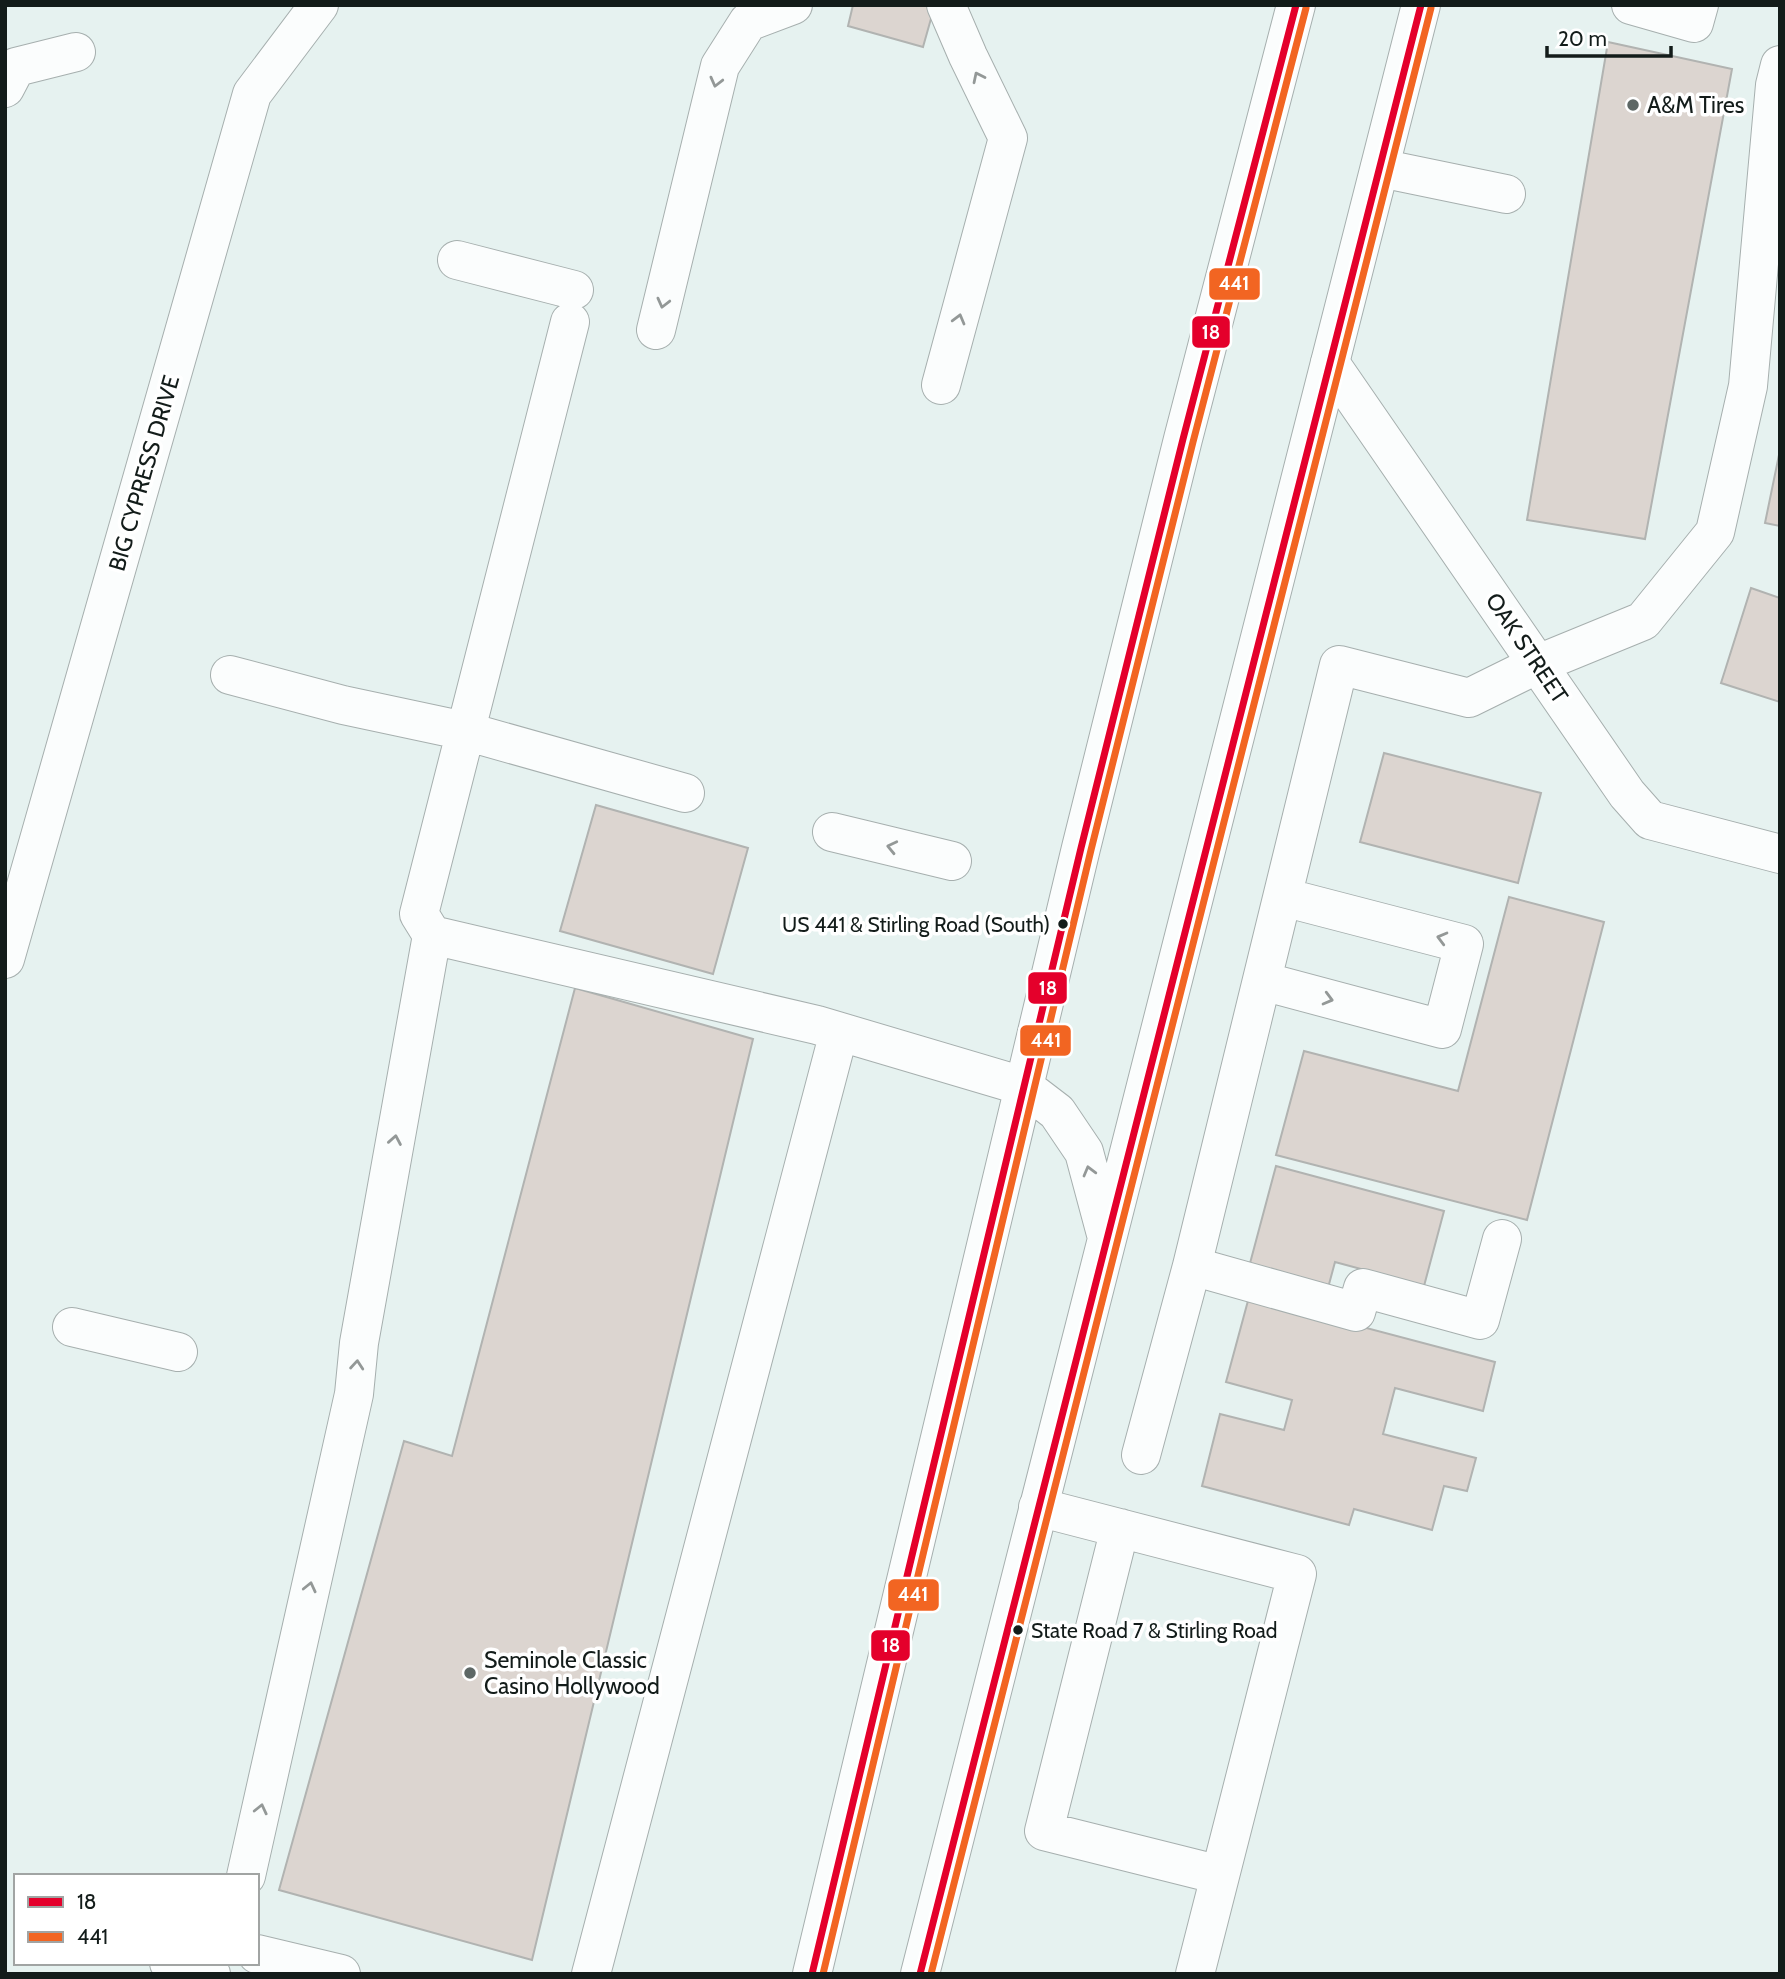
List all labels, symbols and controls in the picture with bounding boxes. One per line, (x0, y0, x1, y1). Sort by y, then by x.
scale bar (1547, 14, 1671, 58)
text: 20 m (1558, 26, 1607, 51)
one-way arrow (973, 72, 987, 84)
one-way arrow (710, 76, 724, 88)
place label: A&M Tires (1647, 91, 1744, 119)
marker: A&M Tires (1625, 97, 1641, 113)
line badge: 441 (1208, 267, 1261, 301)
text: 441 (1219, 272, 1249, 295)
one-way arrow (657, 297, 671, 309)
one-way arrow (951, 313, 965, 325)
line badge: 18 (1191, 315, 1231, 349)
text: 18 (1202, 321, 1220, 344)
street label: BIG CYPRESS DRIVE (103, 372, 185, 574)
street label: OAK STREET (1480, 587, 1574, 709)
one-way arrow (886, 840, 898, 855)
place label: US 441 & Stirling Road (South) (782, 912, 1050, 937)
marker: US 441 & Stirling Road (South) (1056, 917, 1070, 931)
one-way arrow (1437, 932, 1449, 946)
line badge: 18 (1027, 971, 1068, 1005)
text: 18 (1039, 977, 1057, 1000)
one-way arrow (1322, 990, 1334, 1005)
line badge: 441 (1019, 1024, 1072, 1057)
text: 441 (1031, 1029, 1061, 1052)
one-way arrow (387, 1134, 402, 1146)
one-way arrow (1083, 1165, 1097, 1177)
one-way arrow (349, 1359, 364, 1370)
line badge: 441 (887, 1578, 940, 1612)
one-way arrow (302, 1581, 317, 1593)
text: 441 (898, 1583, 928, 1606)
place label: State Road 7 & Stirling Road (1031, 1618, 1277, 1643)
marker: State Road 7 & Stirling Road (1011, 1623, 1025, 1637)
line badge: 18 (870, 1629, 911, 1662)
text: 18 (882, 1634, 900, 1657)
place label: Seminole Classic Casino Hollywood (484, 1646, 660, 1700)
marker: Seminole Classic Casino Hollywood (462, 1665, 478, 1681)
one-way arrow (253, 1803, 267, 1815)
legend (14, 1874, 259, 1965)
text: 18 (77, 1889, 97, 1914)
text: 441 (77, 1924, 108, 1949)

